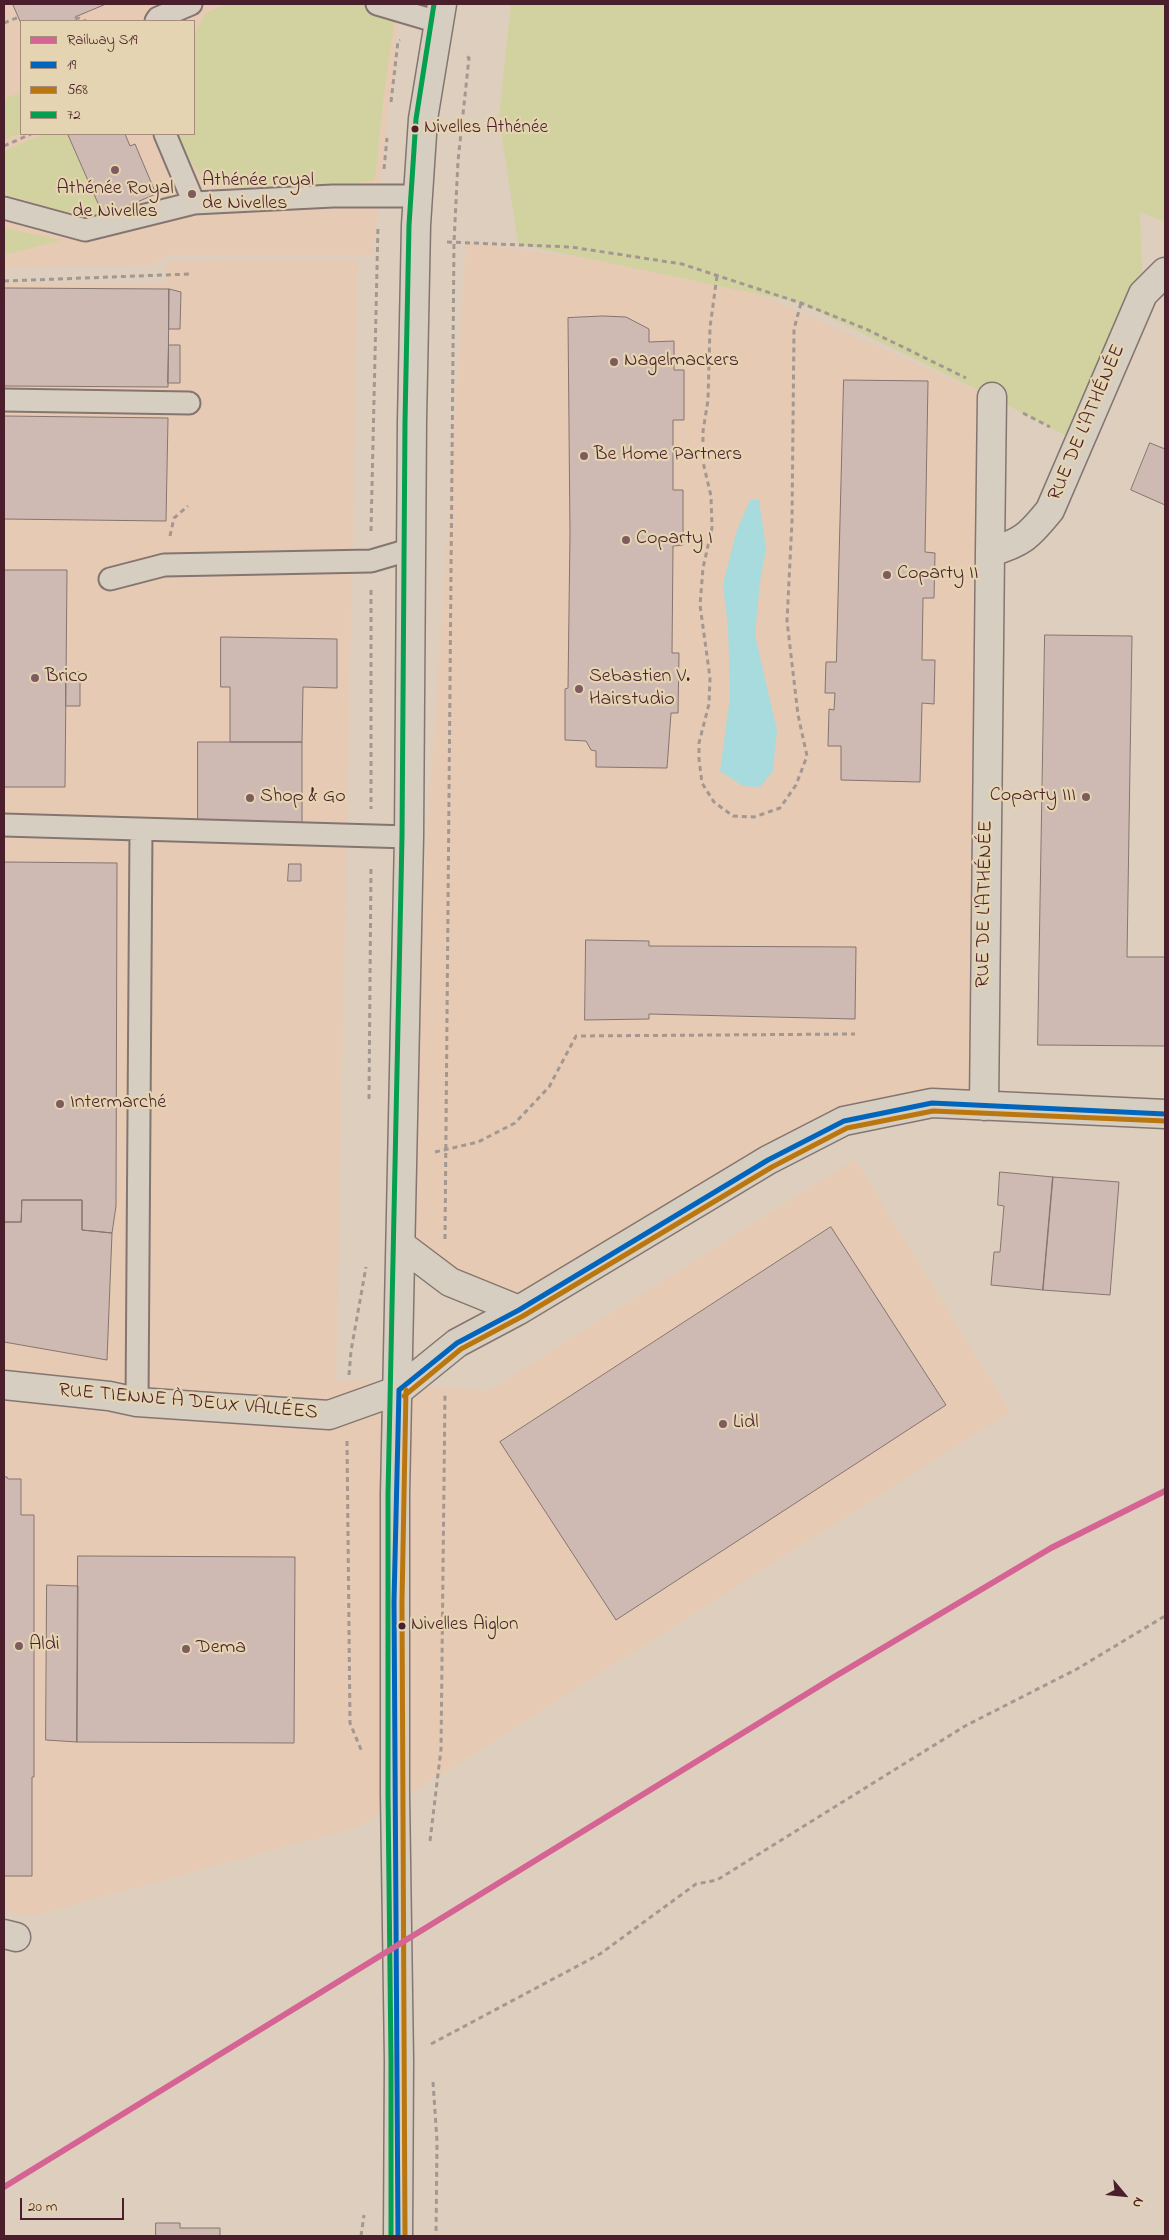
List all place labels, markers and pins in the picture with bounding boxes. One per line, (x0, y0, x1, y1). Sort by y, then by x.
place label: Nivelles Athénée (424, 118, 548, 140)
marker: Nivelles Athénée (410, 124, 420, 134)
marker: Athénée Royal de Nivelles (109, 164, 121, 176)
place label: Athénée royal de Nivelles (202, 170, 314, 217)
place label: Athénée Royal de Nivelles (56, 178, 174, 225)
marker: Athénée royal de Nivelles (186, 188, 198, 200)
place label: Nagelmackers (624, 350, 739, 374)
marker: Nagelmackers (608, 356, 620, 368)
place label: Be Home Partners (594, 444, 742, 468)
marker: Be Home Partners (578, 450, 590, 462)
place label: Coparty I (636, 528, 713, 552)
marker: Coparty I (620, 534, 632, 546)
place label: Coparty II (897, 563, 978, 587)
marker: Coparty II (881, 569, 893, 581)
place label: Brico (45, 666, 88, 690)
place label: Sebastien V. Hairstudio (589, 666, 690, 713)
marker: Brico (29, 672, 41, 684)
marker: Sebastien V. Hairstudio (573, 683, 585, 695)
place label: Coparty III (990, 785, 1076, 809)
place label: Shop & Go (260, 786, 346, 810)
marker: Coparty III (1080, 791, 1092, 803)
marker: Shop & Go (244, 792, 256, 804)
place label: Intermarché (70, 1092, 166, 1116)
marker: Intermarché (54, 1098, 66, 1110)
place label: Lidl (733, 1412, 759, 1436)
marker: Lidl (717, 1418, 729, 1430)
place label: Nivelles Aiglon (411, 1615, 518, 1637)
marker: Nivelles Aiglon (397, 1621, 407, 1631)
place label: Aldi (29, 1634, 60, 1658)
place label: Dema (196, 1637, 246, 1661)
marker: Aldi (13, 1640, 25, 1652)
marker: Dema (180, 1643, 192, 1655)

